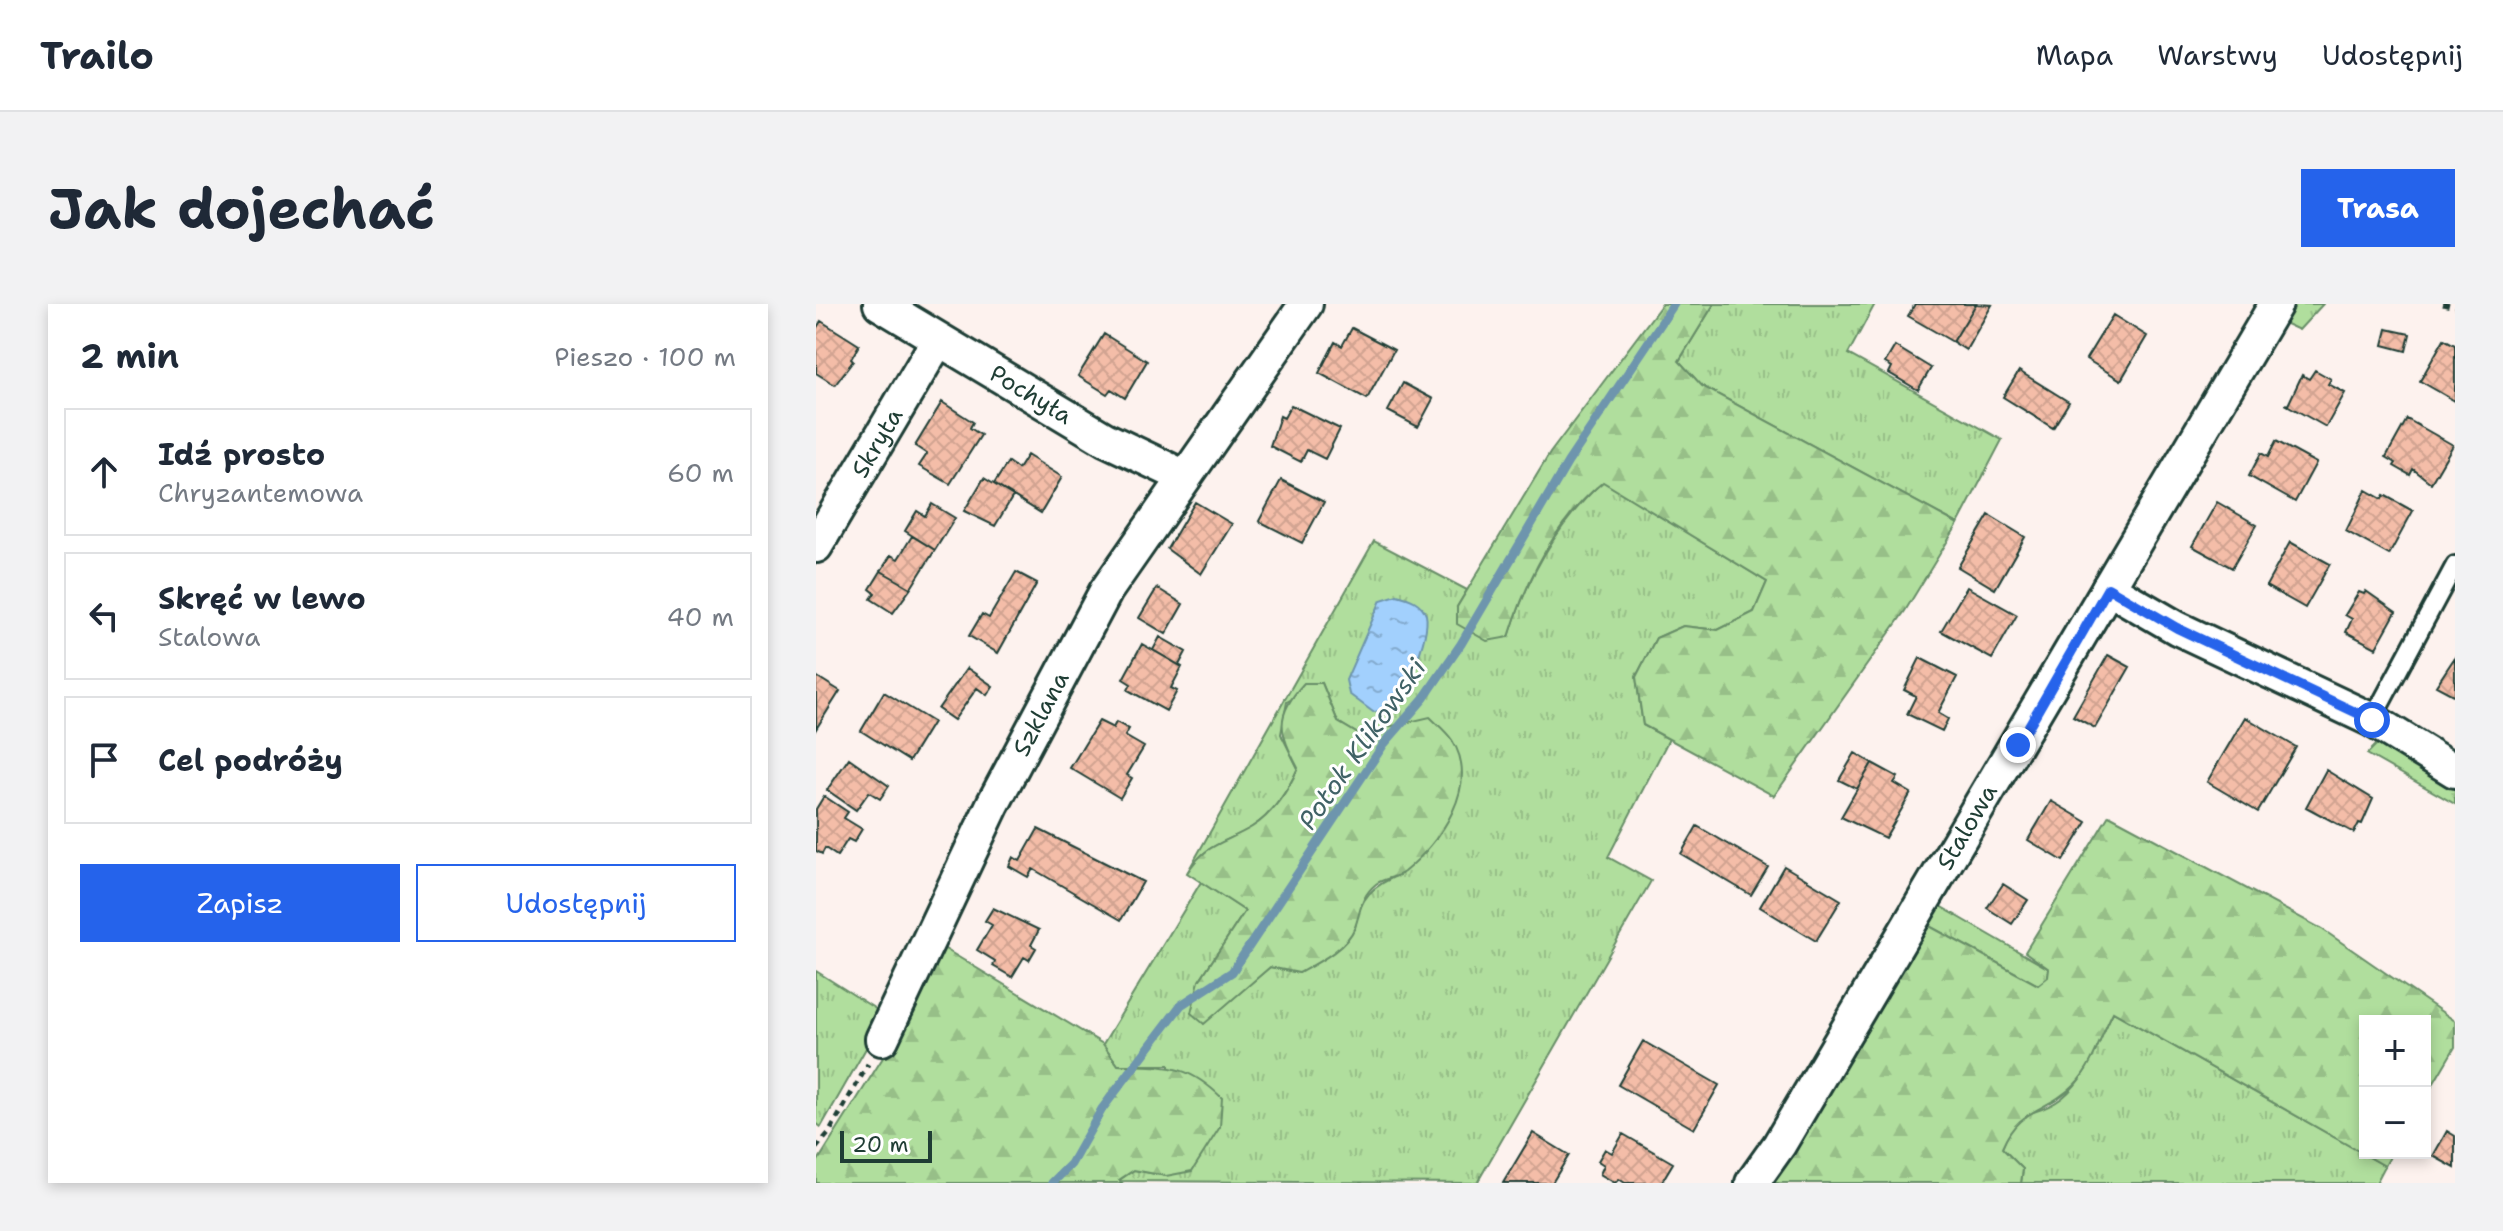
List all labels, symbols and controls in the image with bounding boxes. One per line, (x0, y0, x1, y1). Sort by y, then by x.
text: Trailo (40, 30, 154, 81)
text: Mapa (2036, 36, 2113, 74)
text: Warstwy (2157, 36, 2278, 74)
text: Udostępnij (2322, 36, 2463, 74)
button: Trasa (2301, 169, 2455, 247)
text: Jak dojechać (48, 171, 435, 246)
text: 2 min (80, 333, 179, 379)
text: Pieszo · 100 m (554, 339, 736, 374)
street label: Pochyła (984, 357, 1078, 432)
street label: Skryta (844, 402, 910, 483)
text: Idź prosto (158, 434, 325, 475)
icon: ahead (82, 450, 126, 494)
text: 60 m (667, 455, 734, 490)
text: Chryzantemowa (158, 475, 363, 510)
text: Skręć w lewo (158, 578, 366, 619)
icon: left (82, 594, 126, 638)
text: 40 m (667, 599, 734, 634)
text: Stalowa (158, 619, 260, 654)
water label: Potok Klikowski (1290, 651, 1434, 836)
street label: Szklana (1005, 666, 1077, 762)
route start (2354, 702, 2390, 738)
route end (2000, 727, 2036, 763)
icon: arrive (82, 738, 126, 782)
text: Cel podróży (158, 740, 343, 781)
street label: Stalowa (1929, 778, 2005, 876)
button: Zapisz (80, 864, 400, 942)
button: Udostępnij (416, 864, 736, 942)
map controls (2359, 1015, 2431, 1159)
button: + (2359, 1015, 2431, 1087)
button: − (2359, 1087, 2431, 1159)
scale bar (840, 1127, 932, 1163)
text: 20 m (852, 1130, 909, 1159)

